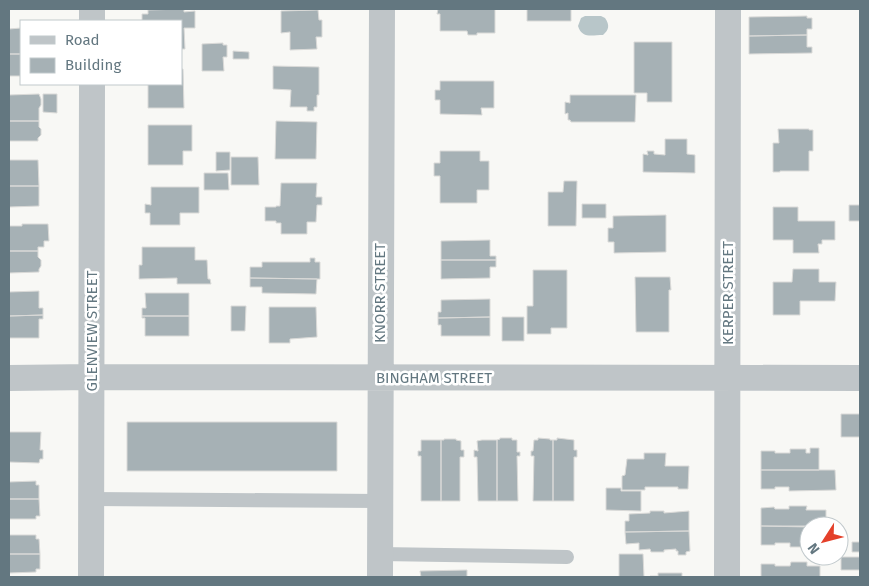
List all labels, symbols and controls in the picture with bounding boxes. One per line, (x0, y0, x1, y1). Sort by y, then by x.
legend (20, 20, 182, 85)
text: Road (65, 31, 100, 49)
text: Building (65, 56, 121, 74)
street label: KERPER STREET (719, 241, 737, 345)
street label: KNORR STREET (371, 243, 389, 343)
street label: GLENVIEW STREET (83, 270, 101, 391)
street label: BINGHAM STREET (376, 369, 492, 387)
north arrow (799, 516, 849, 566)
text: N (804, 540, 823, 557)

